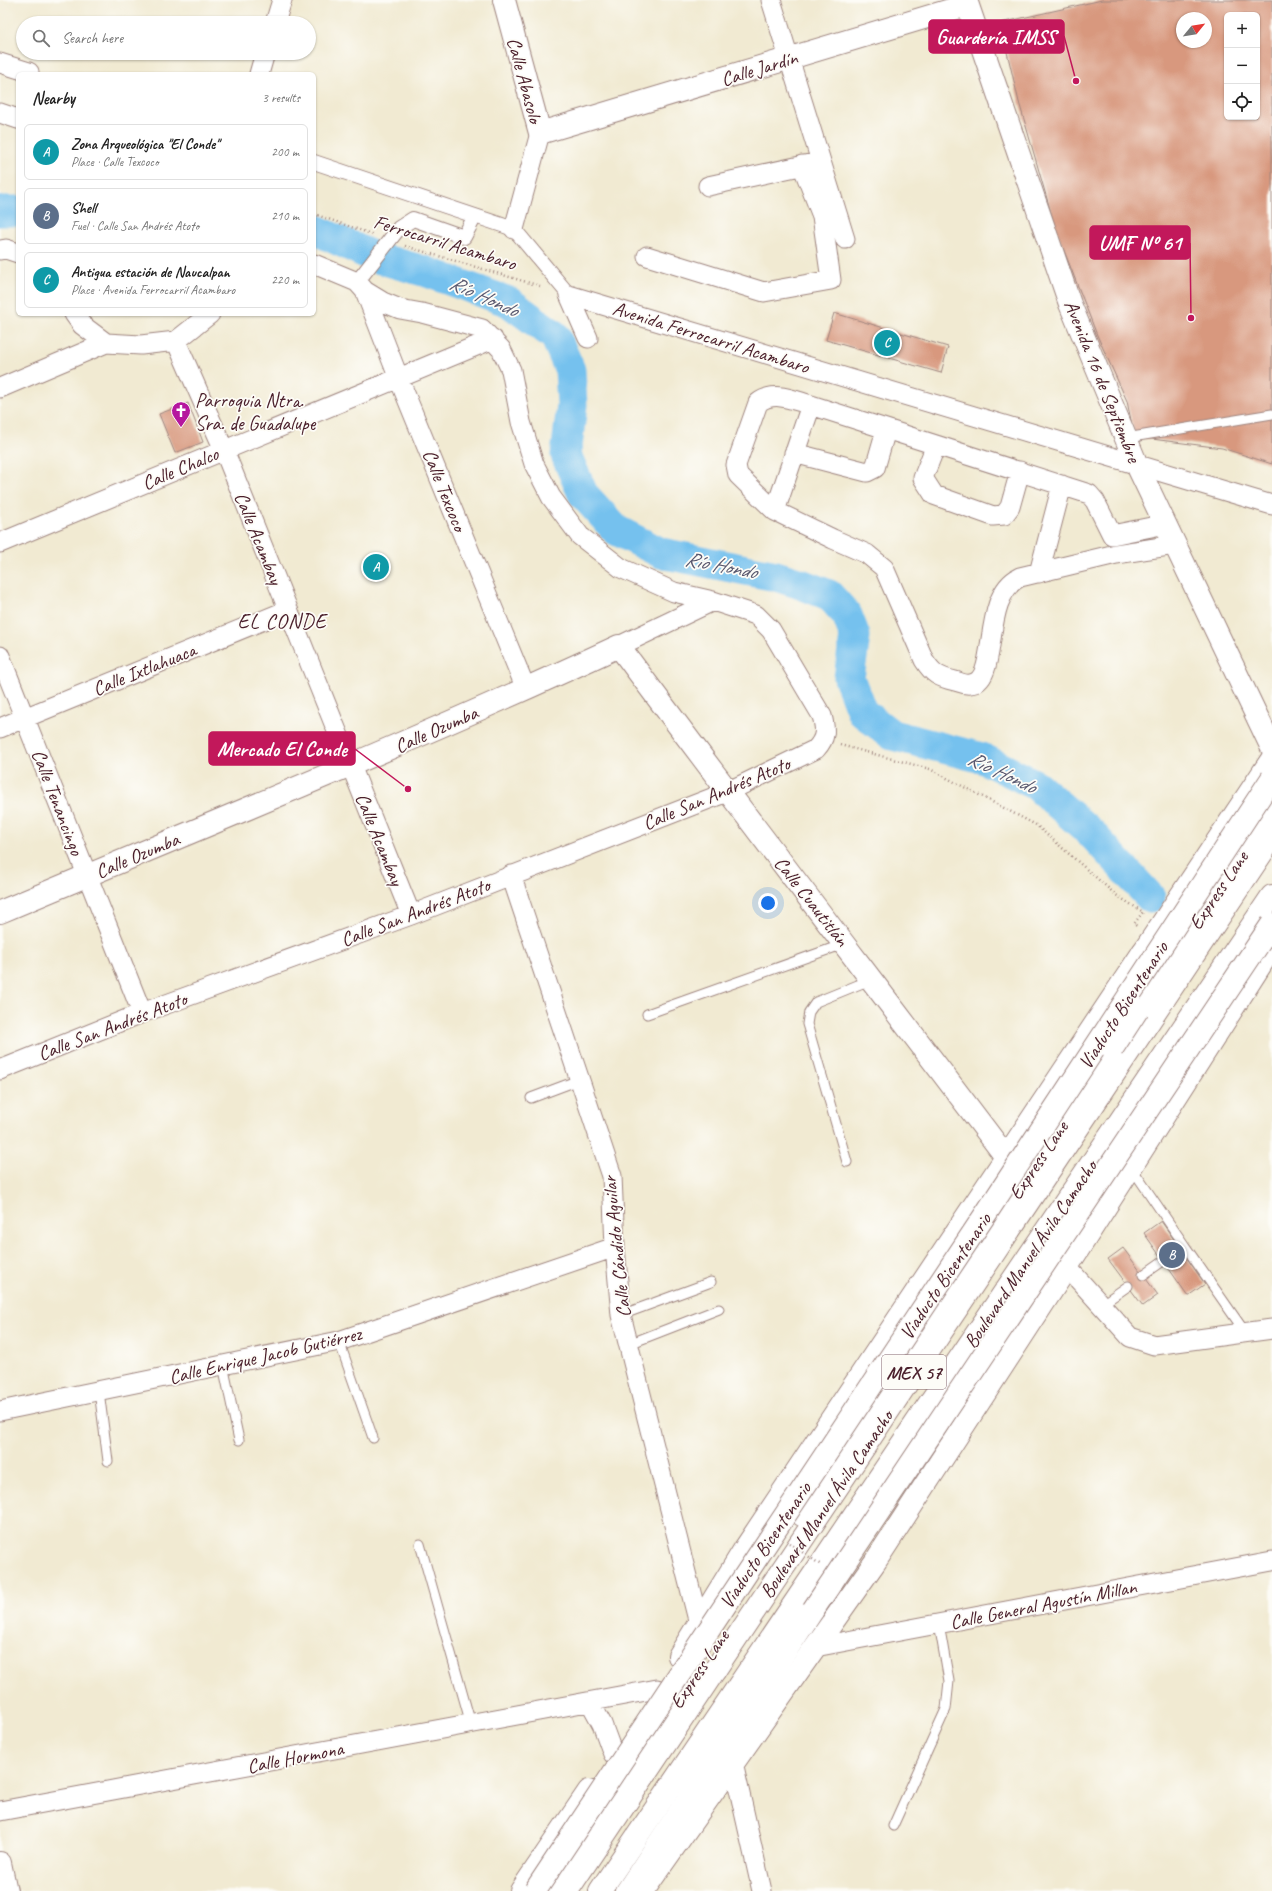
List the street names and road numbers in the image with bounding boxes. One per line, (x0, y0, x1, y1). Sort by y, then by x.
street label: Calle Abasolo (501, 35, 548, 128)
street label: Calle Jardín (718, 45, 801, 92)
street label: Ferrocarril Acambaro (371, 209, 520, 276)
street label: Avenida Ferrocarril Acambaro (610, 296, 813, 380)
street label: Avenida 16 de Septiembre (1059, 296, 1147, 467)
street label: Calle Chalco (138, 441, 223, 496)
street label: Calle Texcoco (417, 446, 473, 537)
street label: Calle Acambay (229, 488, 289, 590)
street label: Calle Ixtlahuaca (89, 637, 201, 701)
street label: Calle Ozumba (391, 700, 483, 759)
street label: Calle Tenancingo (26, 746, 90, 860)
street label: Calle San Andrés Atoto (639, 750, 795, 836)
street label: Calle Acambay (350, 789, 410, 891)
street label: Calle Ozumba (92, 826, 184, 884)
street label: Express Lane (1183, 845, 1255, 934)
street label: Calle Cuautitlán (769, 851, 855, 952)
street label: Calle San Andrés Atoto (337, 872, 495, 952)
street label: Viaducto Bicentenario (1073, 936, 1175, 1074)
street label: Calle San Andrés Atoto (34, 986, 192, 1066)
street label: Express Lane (1003, 1115, 1075, 1204)
street label: Boulevard Manuel Ávila Camacho (958, 1154, 1104, 1353)
street label: Calle Cándido Aguilar (596, 1173, 636, 1319)
street label: Viaducto Bicentenario (894, 1207, 997, 1344)
street label: Calle Enrique Jacob Gutiérrez (166, 1321, 365, 1390)
road number: MEX 57 (882, 1355, 946, 1389)
street label: Boulevard Manuel Ávila Camacho (754, 1404, 900, 1603)
street label: Viaducto Bicentenario (714, 1476, 817, 1613)
street label: Calle General Agustín Millan (948, 1574, 1139, 1635)
street label: Express Lane (664, 1624, 736, 1713)
street label: Calle Hormona (245, 1736, 347, 1779)

